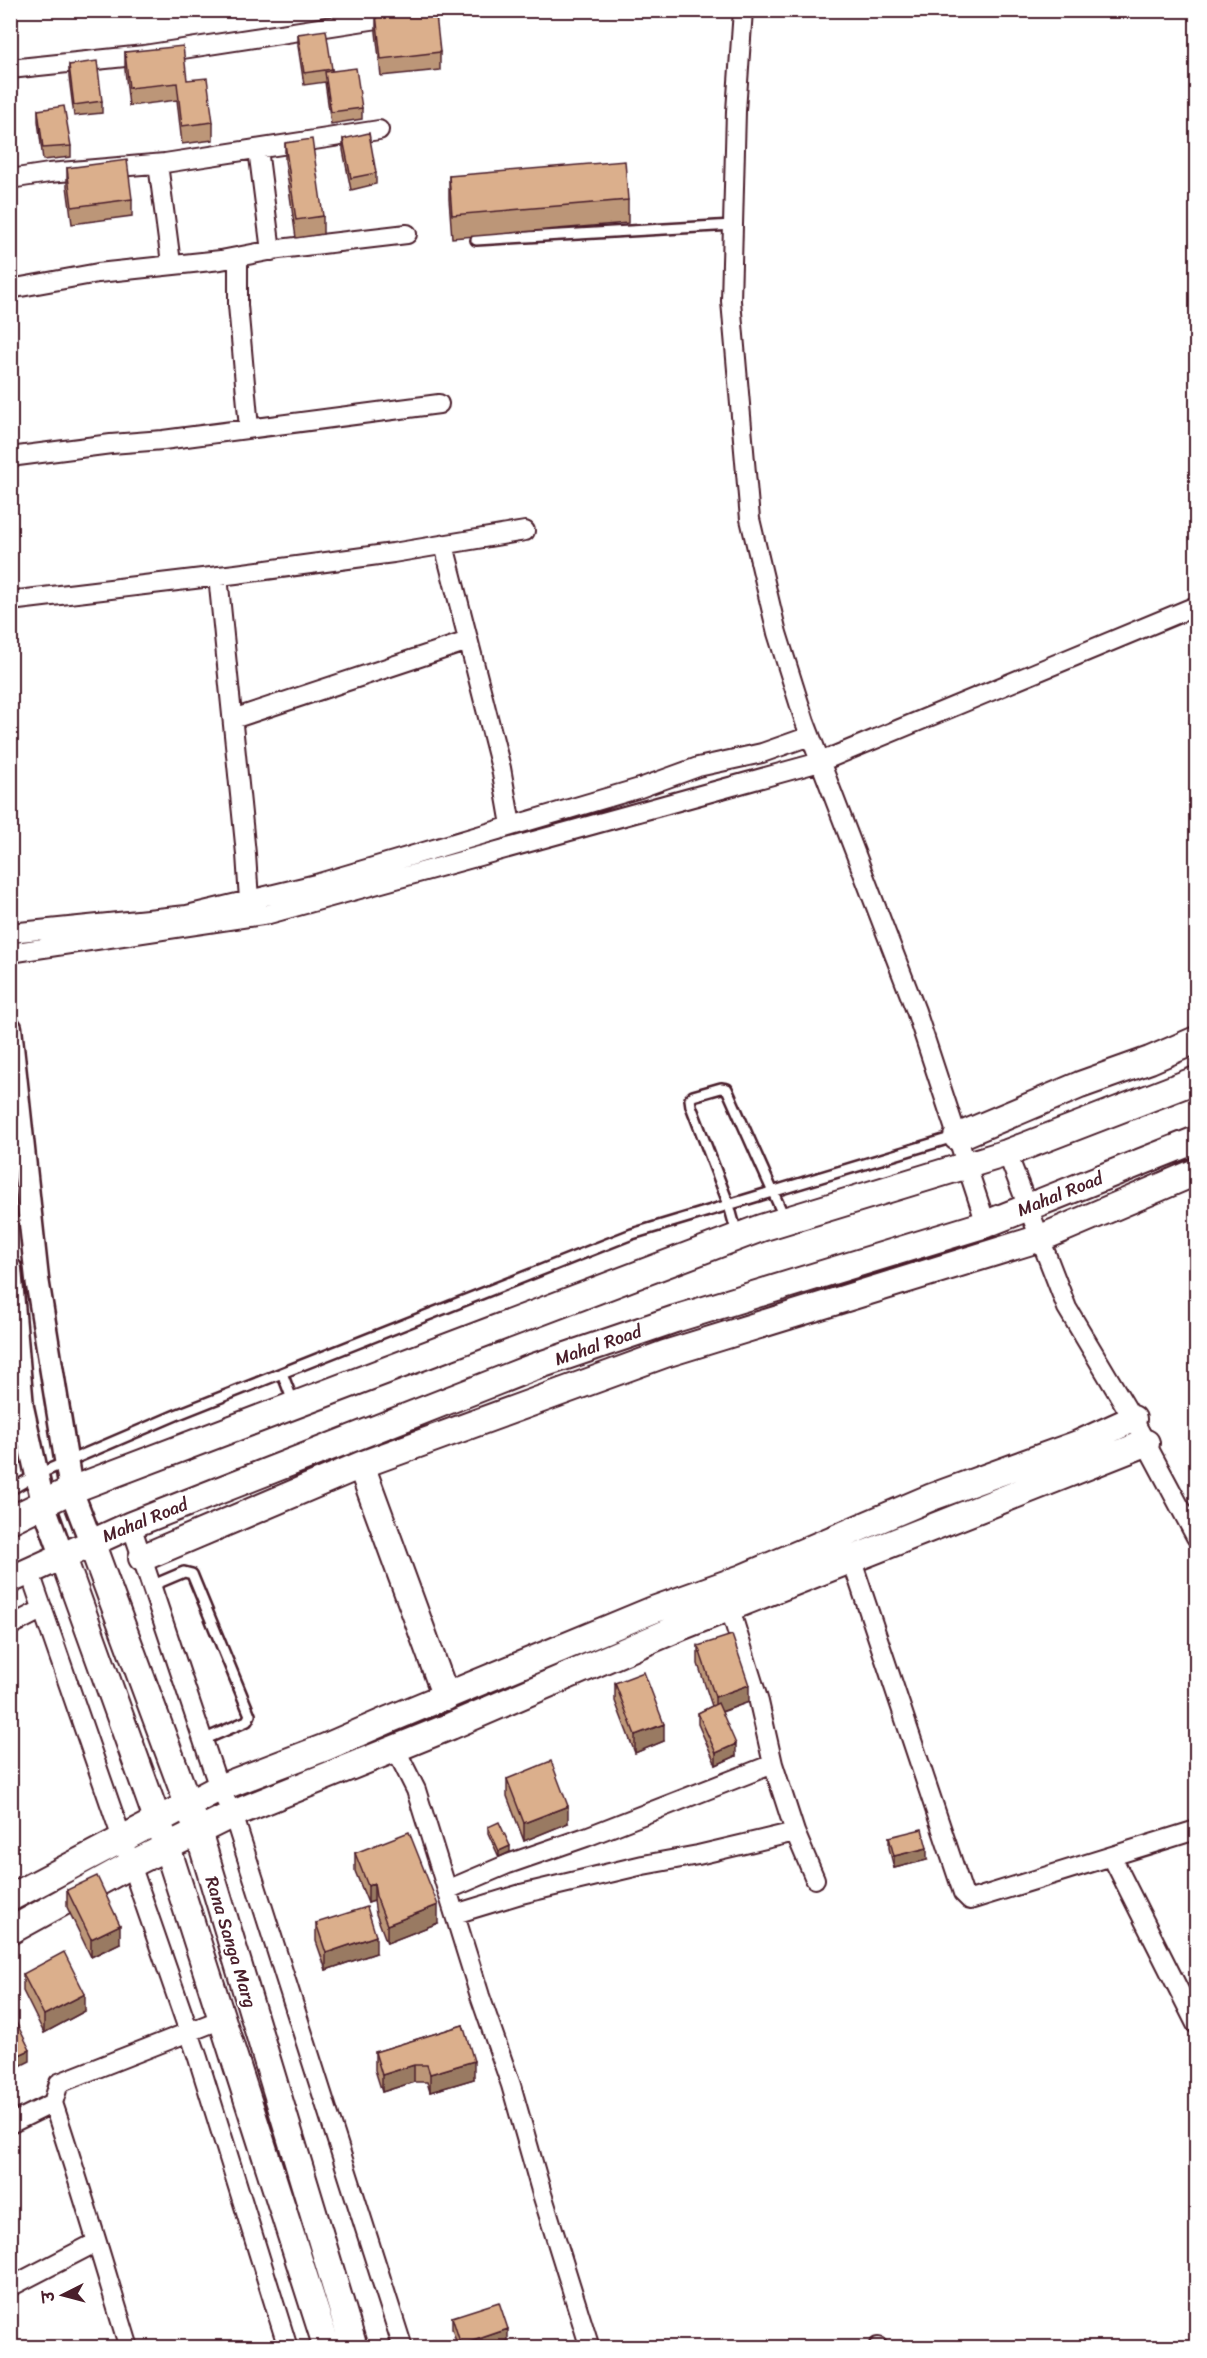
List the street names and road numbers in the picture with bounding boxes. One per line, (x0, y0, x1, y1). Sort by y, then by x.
street label: Mahal Road (1012, 1162, 1109, 1226)
street label: Mahal Road (550, 1315, 647, 1375)
street label: Mahal Road (97, 1488, 194, 1552)
street label: Rana Sanga Marg (196, 1872, 266, 2012)

